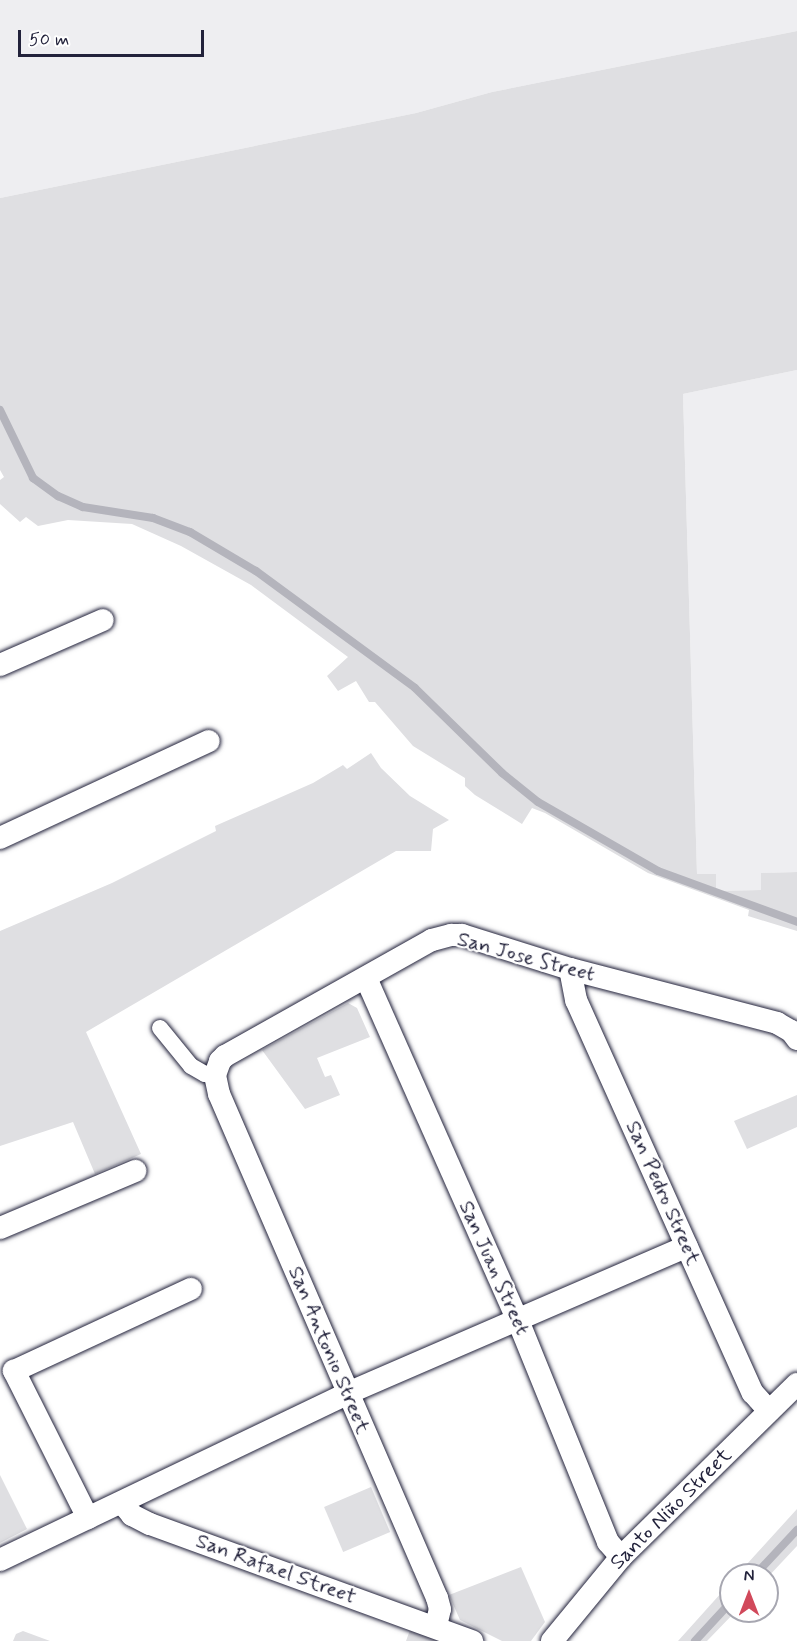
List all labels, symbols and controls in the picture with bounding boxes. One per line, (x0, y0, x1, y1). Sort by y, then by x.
scale bar (21, 18, 207, 56)
text: 50 m (29, 28, 69, 52)
street label: San Jose Street (453, 926, 599, 988)
street label: San Pedro Street (620, 1117, 706, 1269)
street label: San Juan Street (452, 1195, 536, 1341)
street label: San Antonio Street (283, 1264, 375, 1436)
street label: Santo Niño Street (605, 1443, 737, 1575)
street label: San Rafael Street (195, 1529, 357, 1609)
north arrow (719, 1563, 779, 1623)
text: N (744, 1566, 754, 1587)

